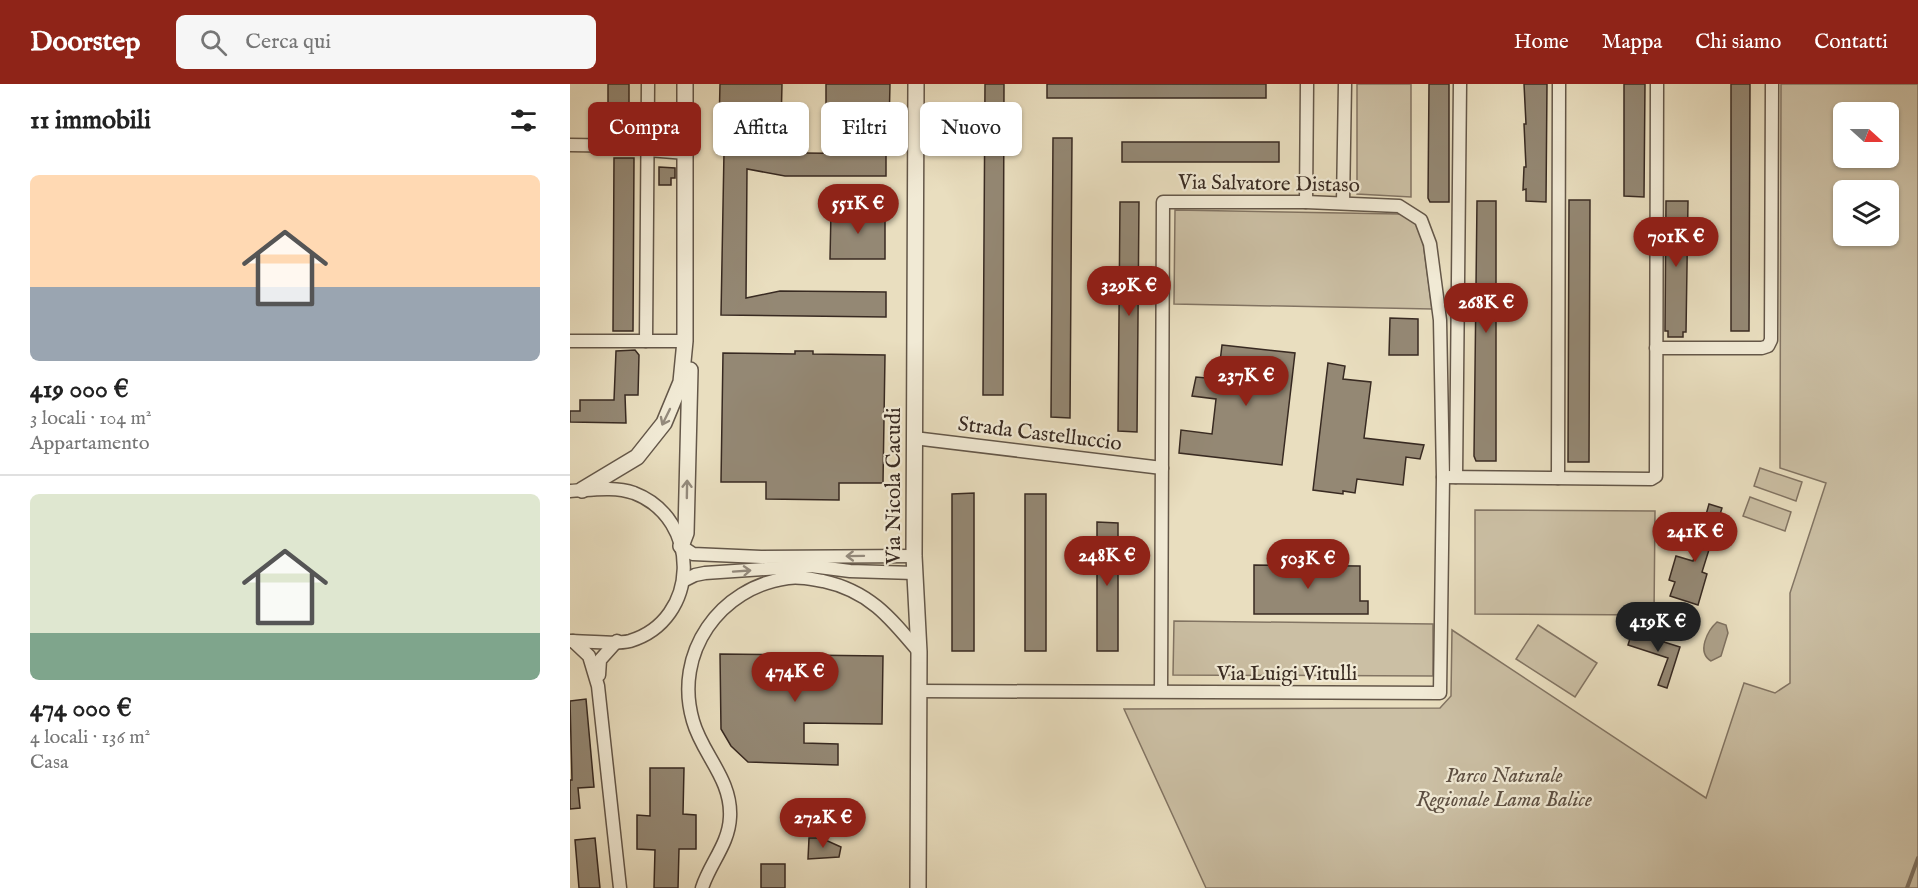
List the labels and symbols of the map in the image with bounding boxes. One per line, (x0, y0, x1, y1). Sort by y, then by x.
north arrow (1833, 102, 1899, 168)
street label: Via Salvatore Distaso (1177, 169, 1360, 200)
pin: 551K € (809, 184, 907, 235)
pin: 701K € (1627, 217, 1725, 268)
pin: 329K € (1080, 266, 1178, 317)
pin: 268K € (1437, 283, 1535, 334)
pin: 237K € (1197, 356, 1295, 407)
one-way arrow (659, 407, 671, 425)
street label: Via Nicola Cacudi (881, 408, 908, 566)
street label: Strada Castelluccio (956, 411, 1123, 458)
one-way arrow (681, 479, 693, 499)
pin: 241K € (1646, 512, 1744, 563)
pin: 248K € (1058, 536, 1156, 587)
pin: 503K € (1259, 539, 1357, 590)
one-way arrow (846, 551, 866, 562)
one-way arrow (731, 565, 751, 576)
pin: 419K € (1609, 602, 1707, 653)
pin: 474K € (746, 652, 844, 703)
street label: Via Luigi Vitulli (1216, 661, 1357, 688)
park label: Parco Naturale Regionale Lama Balice (1416, 763, 1592, 814)
pin: 272K € (774, 798, 872, 849)

